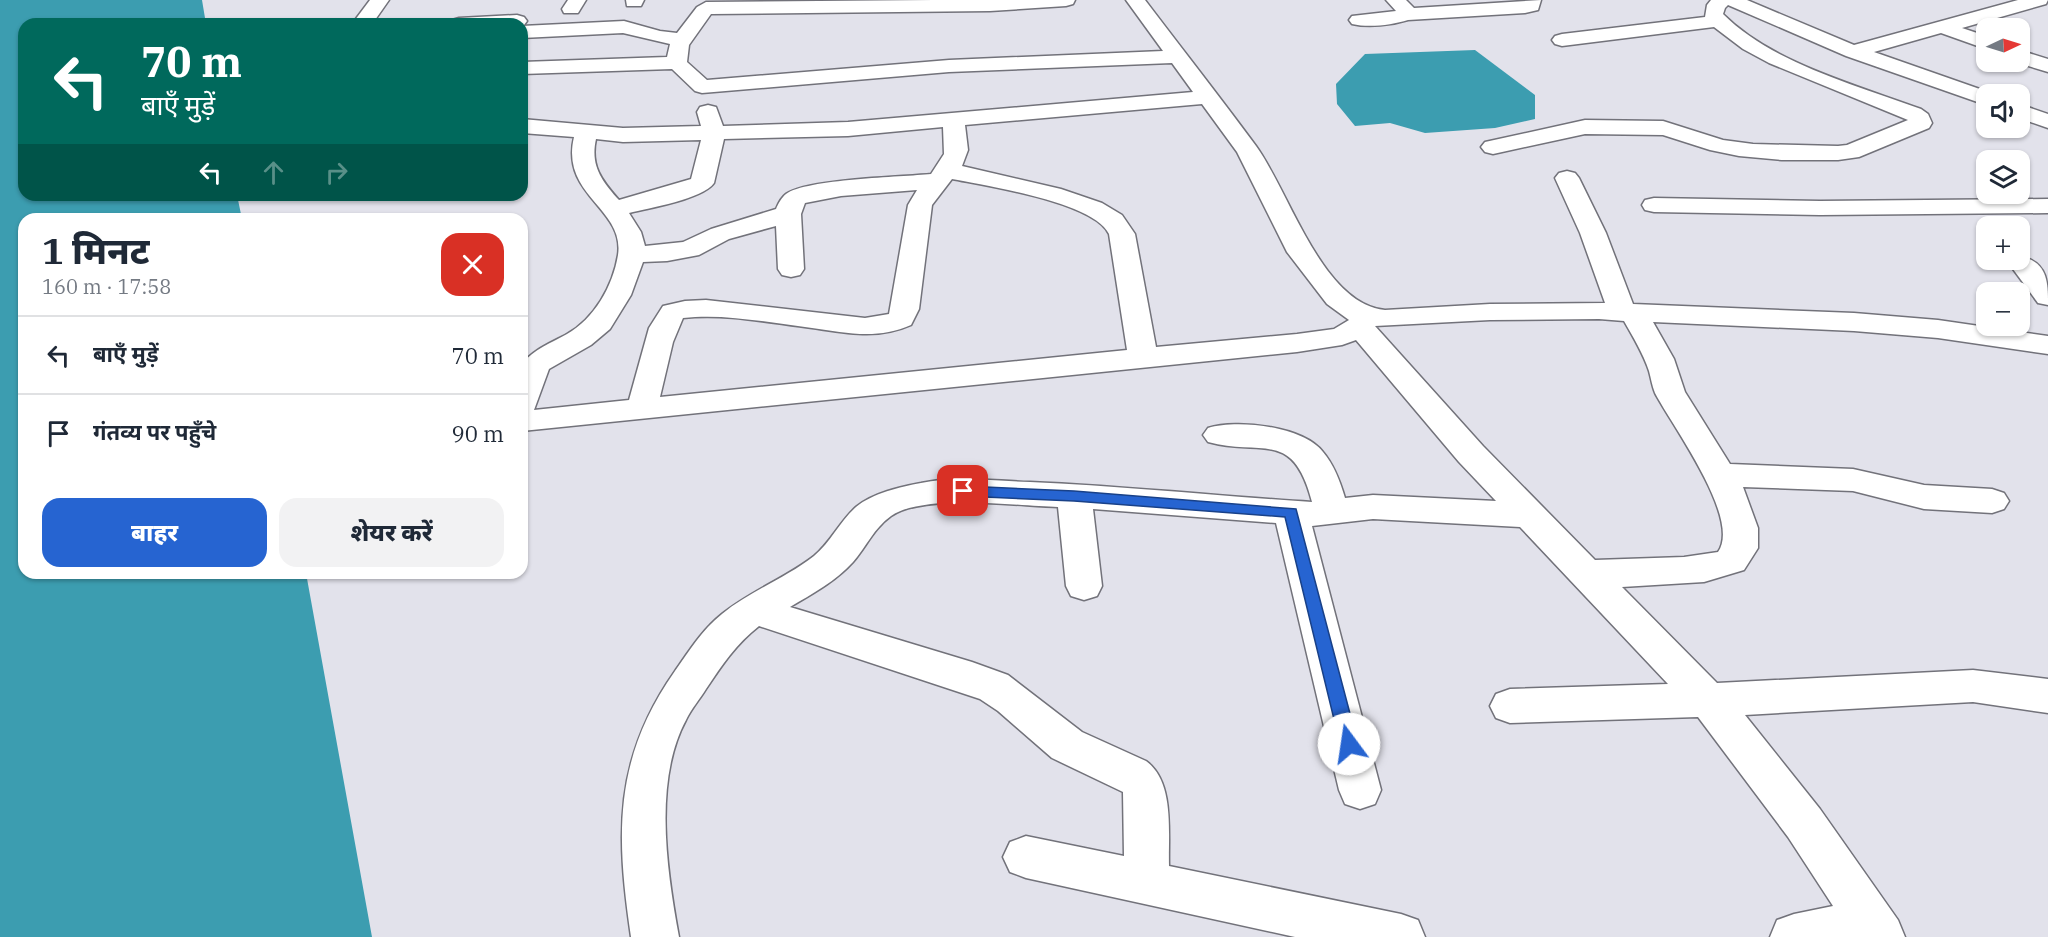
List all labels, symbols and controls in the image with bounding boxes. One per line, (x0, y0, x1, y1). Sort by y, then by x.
north arrow (1976, 18, 2030, 72)
map controls (1976, 18, 2030, 336)
text: 70 m (141, 34, 242, 89)
icon: left (42, 42, 120, 120)
button: sound (1976, 84, 2030, 138)
text: बाएँ मुड़ें (141, 87, 215, 122)
button: layers (1976, 150, 2030, 204)
icon: left (194, 156, 227, 189)
icon: ahead (257, 156, 290, 189)
icon: right (320, 156, 353, 189)
button: + (1976, 216, 2030, 270)
text: 1 मिनट (42, 227, 149, 274)
button: close (441, 233, 504, 296)
text: 160 m · 17:58 (42, 273, 171, 300)
button: − (1976, 282, 2030, 336)
icon: left (42, 339, 75, 372)
text: बाएँ मुड़ें (93, 339, 158, 368)
text: 70 m (452, 341, 504, 370)
icon: arrive (42, 417, 75, 450)
text: गंतव्य पर पहुँचे (93, 417, 216, 446)
text: 90 m (452, 419, 504, 448)
pin (937, 465, 988, 516)
icon: arrive (946, 474, 979, 507)
button: बाहर (42, 498, 267, 567)
button: शेयर करें (279, 498, 504, 567)
position arrow (1317, 712, 1381, 776)

